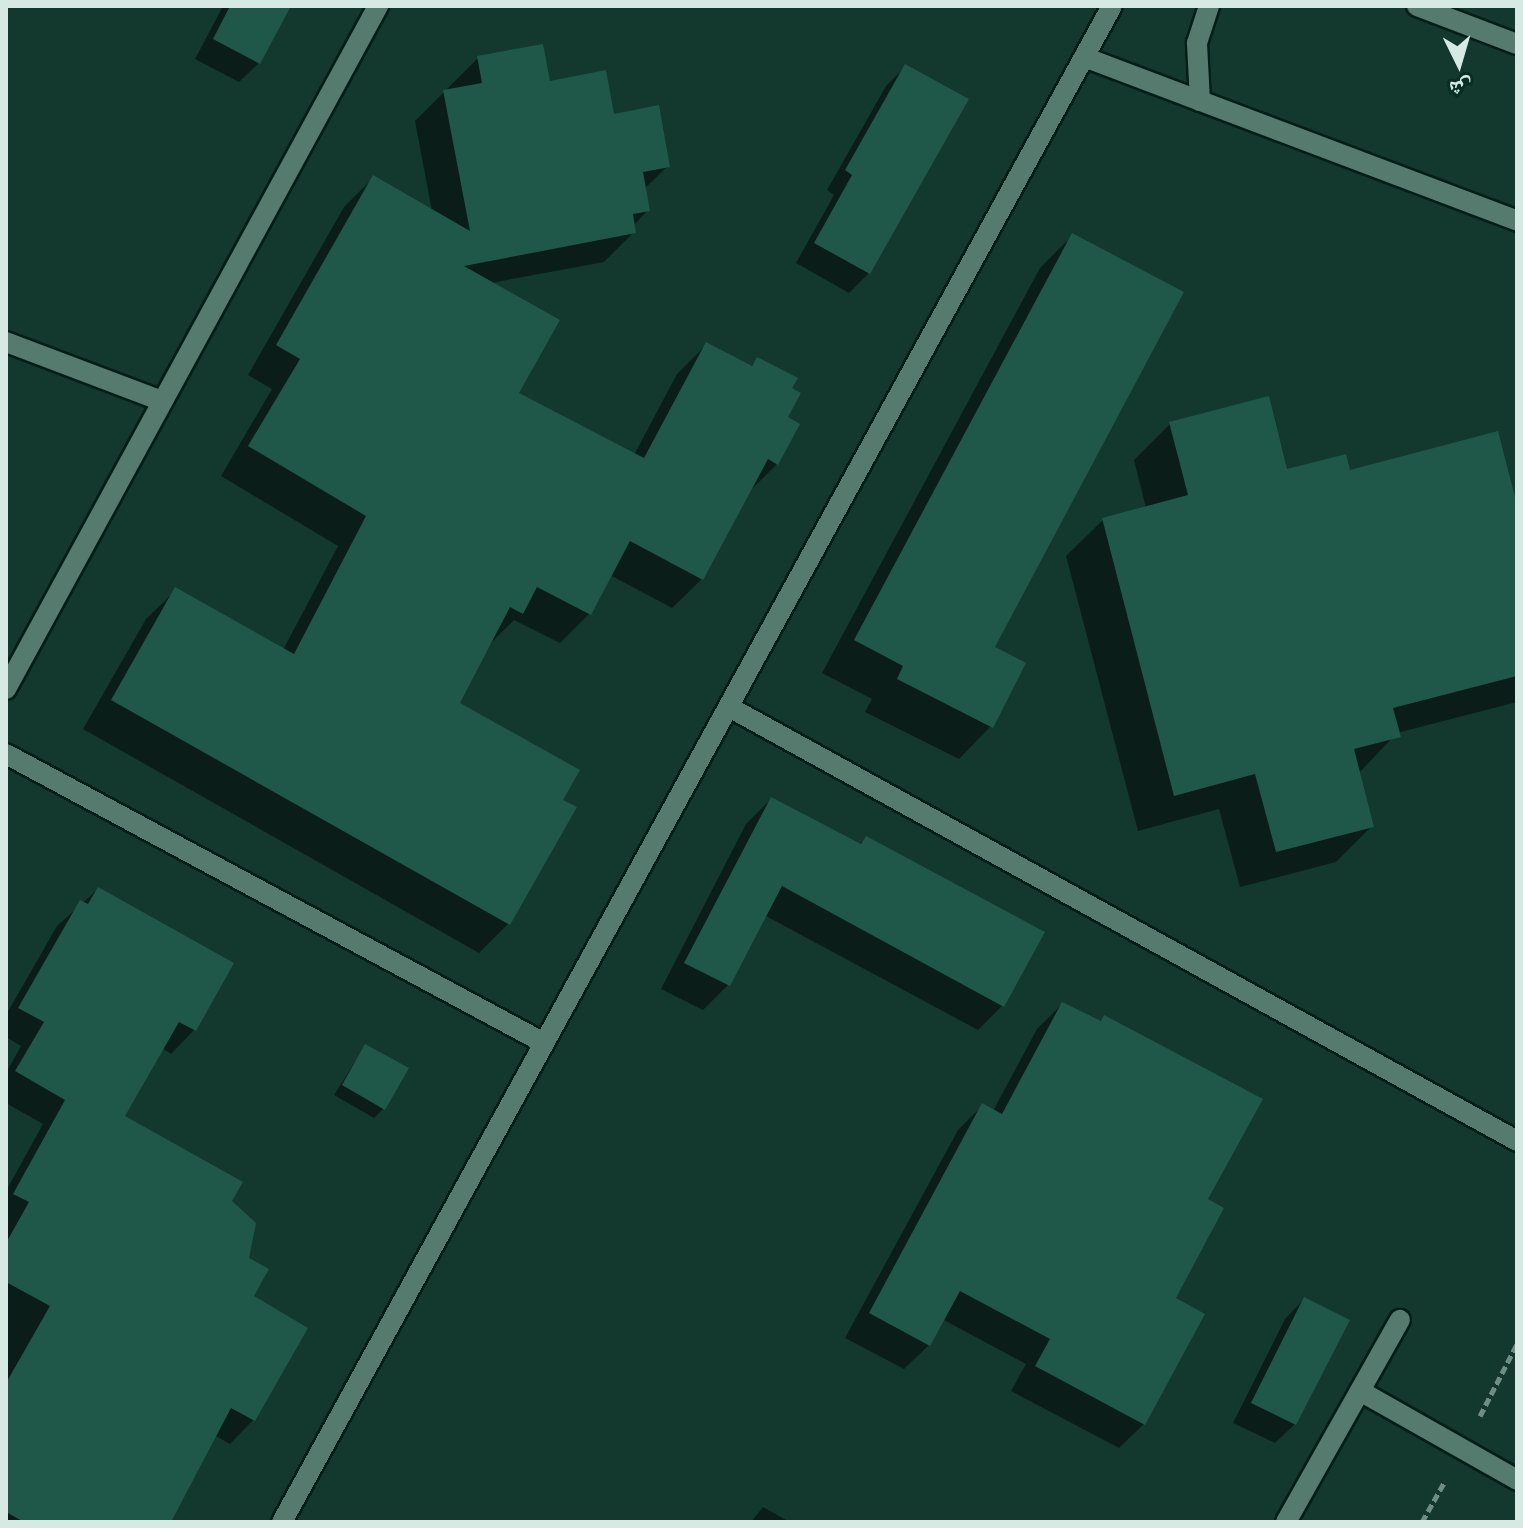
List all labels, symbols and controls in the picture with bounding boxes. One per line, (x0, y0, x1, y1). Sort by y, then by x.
north arrow (1419, 24, 1499, 104)
text: ش (1448, 73, 1474, 104)

